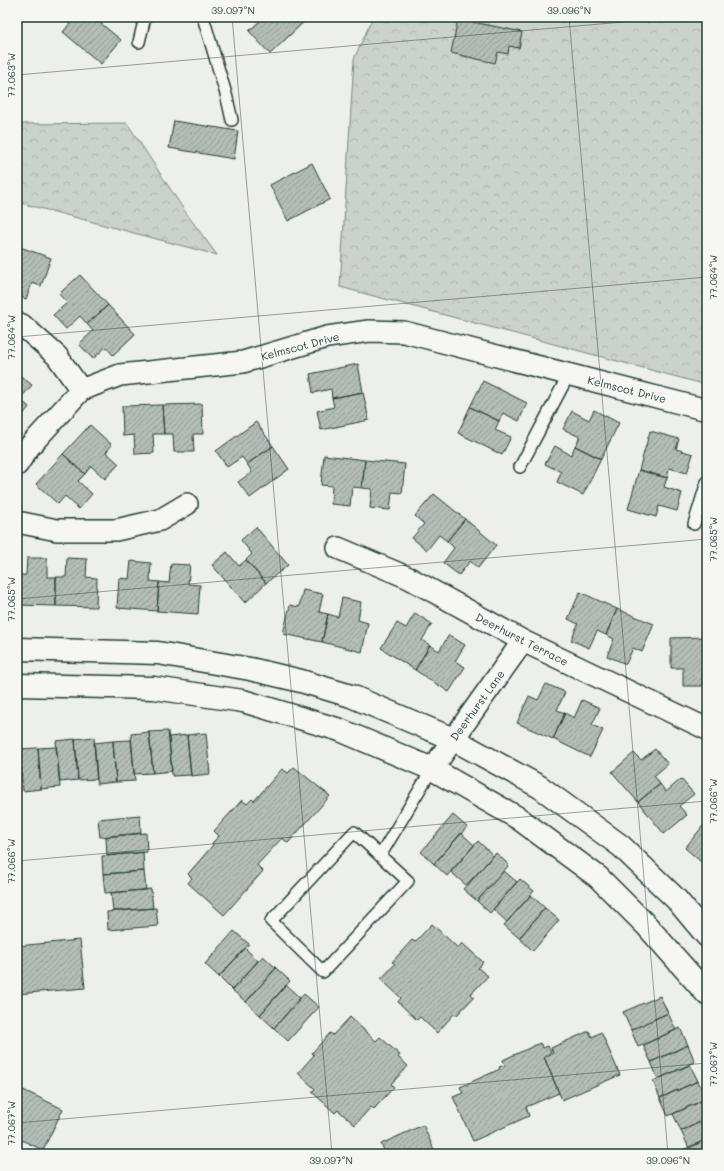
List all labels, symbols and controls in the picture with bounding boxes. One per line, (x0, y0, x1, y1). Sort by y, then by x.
text: 39.097°N (211, 3, 255, 17)
text: 39.096°N (547, 3, 591, 17)
text: 77.063°W (4, 52, 18, 97)
text: 77.064°W (706, 254, 720, 299)
text: 77.064°W (4, 314, 18, 359)
street label: Kelmscot Drive (259, 328, 341, 364)
street label: Kelmscot Drive (586, 372, 668, 406)
text: 77.065°W (706, 516, 720, 561)
text: 77.065°W (4, 576, 18, 621)
street label: Deerhurst Terrace (473, 609, 571, 669)
street label: Deerhurst Lane (446, 667, 508, 743)
text: 77.066°W (706, 778, 720, 823)
text: 77.066°W (4, 838, 18, 883)
text: 77.067°W (706, 1042, 720, 1086)
text: 77.067°W (4, 1101, 18, 1145)
text: 39.097°N (309, 1153, 353, 1167)
text: 39.096°N (646, 1153, 690, 1167)

